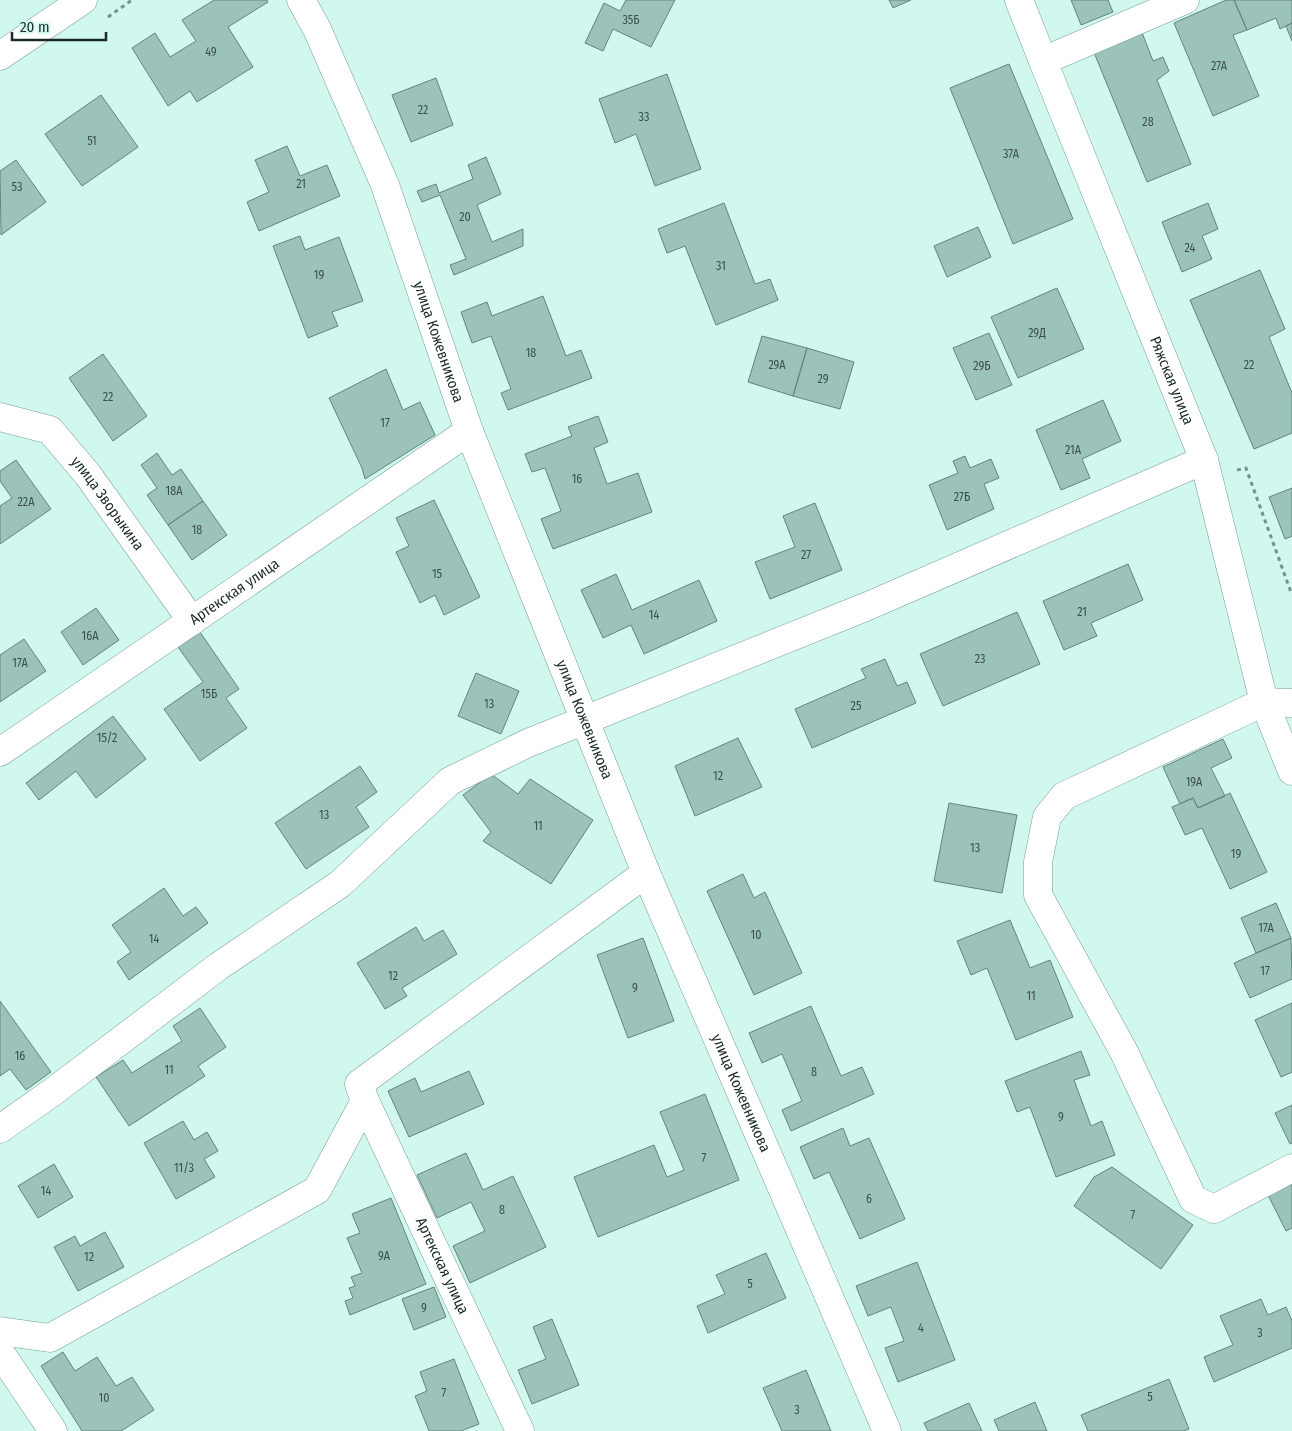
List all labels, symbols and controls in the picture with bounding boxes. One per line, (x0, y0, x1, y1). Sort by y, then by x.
scale bar (12, 10, 106, 42)
house number: 35Б (622, 13, 640, 27)
text: 20 m (20, 18, 50, 36)
house number: 49 (205, 45, 217, 59)
house number: 27А (1211, 59, 1228, 73)
house number: 22 (418, 103, 428, 117)
house number: 33 (639, 110, 649, 124)
house number: 28 (1142, 115, 1154, 129)
house number: 51 (87, 134, 97, 148)
house number: 37А (1003, 147, 1020, 161)
house number: 21 (296, 177, 306, 191)
house number: 53 (12, 180, 22, 194)
house number: 20 (459, 210, 471, 224)
house number: 24 (1185, 241, 1196, 255)
house number: 31 (716, 259, 726, 273)
house number: 19 (314, 268, 324, 282)
street label: улица Кожевникова (410, 279, 468, 405)
house number: 29Д (1028, 326, 1046, 340)
street label: Ряжская улица (1146, 334, 1198, 427)
house number: 18 (526, 346, 536, 360)
house number: 29А (768, 358, 786, 372)
house number: 22 (1244, 358, 1254, 372)
house number: 29Б (973, 359, 991, 373)
house number: 29 (817, 372, 829, 386)
house number: 22 (103, 390, 113, 404)
house number: 17 (380, 416, 390, 430)
house number: 21А (1065, 443, 1082, 457)
street label: улица Зворыкина (67, 453, 148, 554)
house number: 16 (572, 472, 582, 486)
house number: 18А (166, 484, 183, 498)
house number: 27Б (954, 490, 970, 504)
house number: 22А (18, 495, 35, 509)
house number: 18 (192, 523, 202, 537)
house number: 27 (801, 548, 811, 562)
street label: Артекская улица (186, 555, 283, 629)
house number: 15 (432, 567, 443, 581)
house number: 21 (1077, 605, 1087, 619)
house number: 14 (649, 608, 659, 622)
house number: 16А (82, 629, 99, 643)
house number: 23 (975, 652, 985, 666)
house number: 17А (12, 656, 28, 670)
street label: улица Кожевникова (553, 657, 616, 782)
house number: 15Б (201, 687, 217, 701)
house number: 13 (484, 697, 494, 711)
house number: 25 (851, 699, 862, 713)
house number: 15/2 (97, 731, 117, 745)
house number: 12 (713, 769, 723, 783)
house number: 19А (1186, 775, 1203, 789)
house number: 13 (319, 808, 329, 822)
house number: 11 (533, 819, 543, 833)
house number: 13 (970, 841, 980, 855)
house number: 19 (1231, 847, 1241, 861)
house number: 17А (1258, 921, 1274, 935)
house number: 10 (751, 928, 761, 942)
house number: 14 (149, 932, 159, 946)
house number: 17 (1260, 964, 1270, 978)
house number: 12 (388, 969, 398, 983)
house number: 9 (632, 981, 638, 995)
house number: 11 (1026, 989, 1036, 1003)
street label: улица Кожевникова (708, 1031, 774, 1155)
house number: 16 (15, 1049, 25, 1063)
house number: 11 (164, 1063, 174, 1077)
house number: 8 (811, 1065, 817, 1079)
house number: 9 (1058, 1110, 1064, 1124)
house number: 7 (702, 1151, 707, 1165)
house number: 11/3 (174, 1161, 194, 1175)
house number: 14 (41, 1184, 51, 1198)
house number: 6 (866, 1192, 872, 1206)
house number: 8 (499, 1203, 505, 1217)
house number: 7 (1131, 1208, 1136, 1222)
street label: Артекская улица (412, 1214, 473, 1317)
house number: 9А (378, 1249, 391, 1263)
house number: 12 (84, 1250, 94, 1264)
house number: 5 (747, 1277, 753, 1291)
house number: 9 (421, 1301, 427, 1315)
house number: 4 (918, 1321, 924, 1335)
house number: 3 (1257, 1326, 1263, 1340)
house number: 7 (442, 1386, 447, 1400)
house number: 5 (1147, 1390, 1153, 1404)
house number: 10 (99, 1391, 109, 1405)
house number: 3 (794, 1403, 800, 1417)

